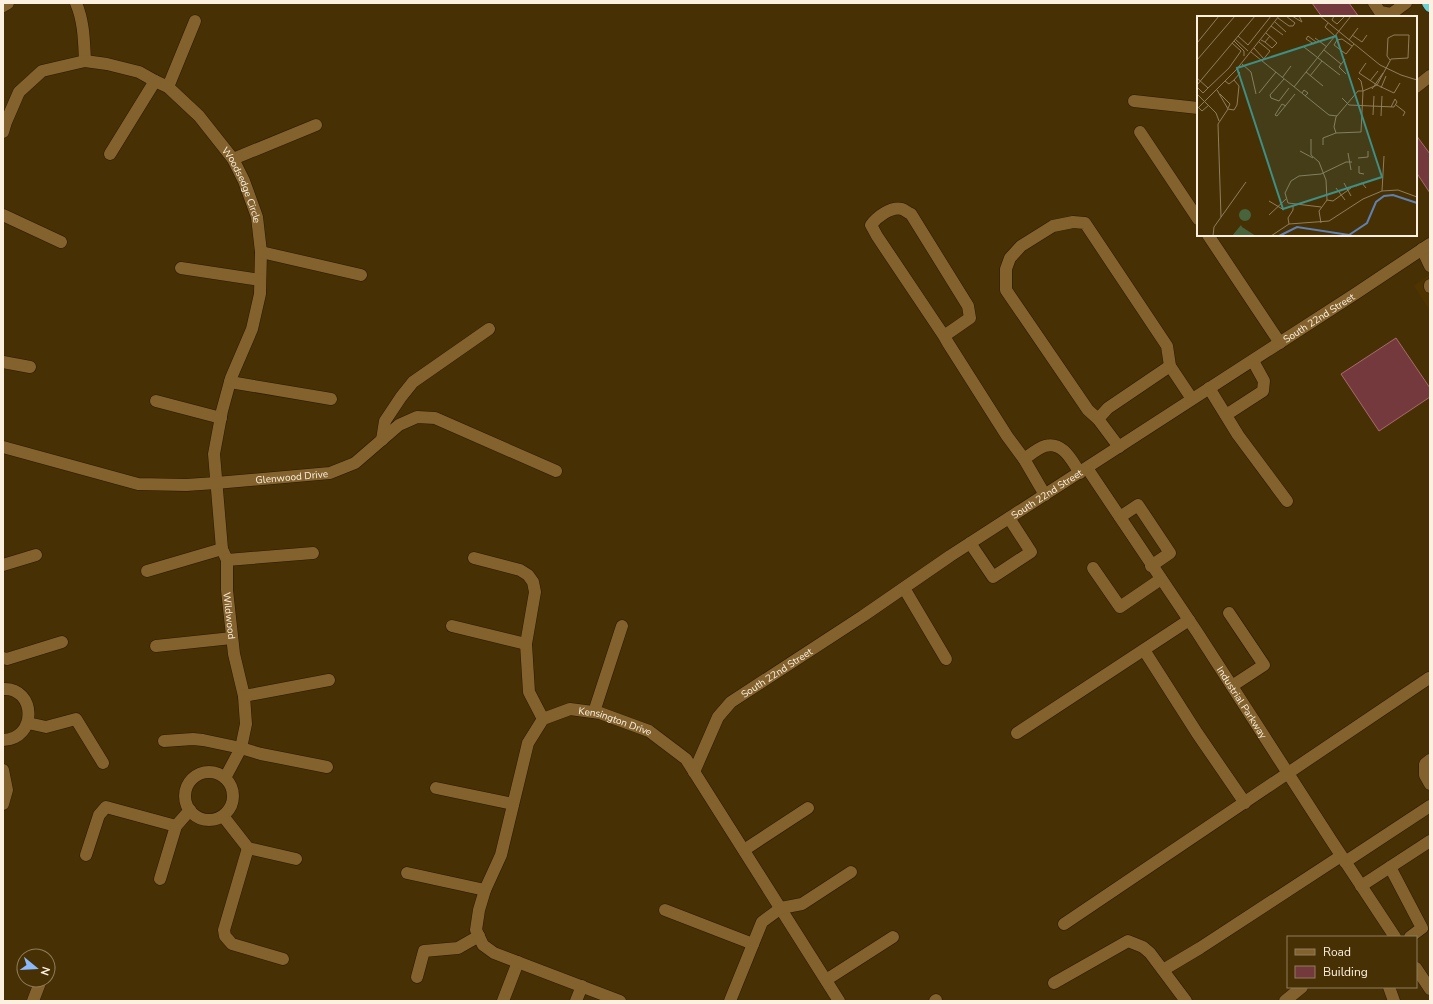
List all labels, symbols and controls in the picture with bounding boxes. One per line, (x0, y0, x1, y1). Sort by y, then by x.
inset map (1197, 16, 1417, 236)
street label: Woodsedge Circle (218, 144, 264, 224)
street label: South 22nd Street (1281, 290, 1358, 347)
street label: South 22nd Street (1009, 466, 1086, 523)
street label: Glenwood Drive (255, 467, 329, 488)
street label: Wildwood (219, 591, 238, 640)
street label: South 22nd Street (739, 645, 816, 702)
street label: Industrial Parkway (1213, 664, 1270, 742)
street label: Kensington Drive (578, 704, 655, 739)
legend (1287, 936, 1417, 988)
text: Road (1323, 944, 1351, 960)
north arrow (16, 948, 56, 988)
text: Building (1323, 964, 1368, 980)
text: N (37, 965, 53, 977)

